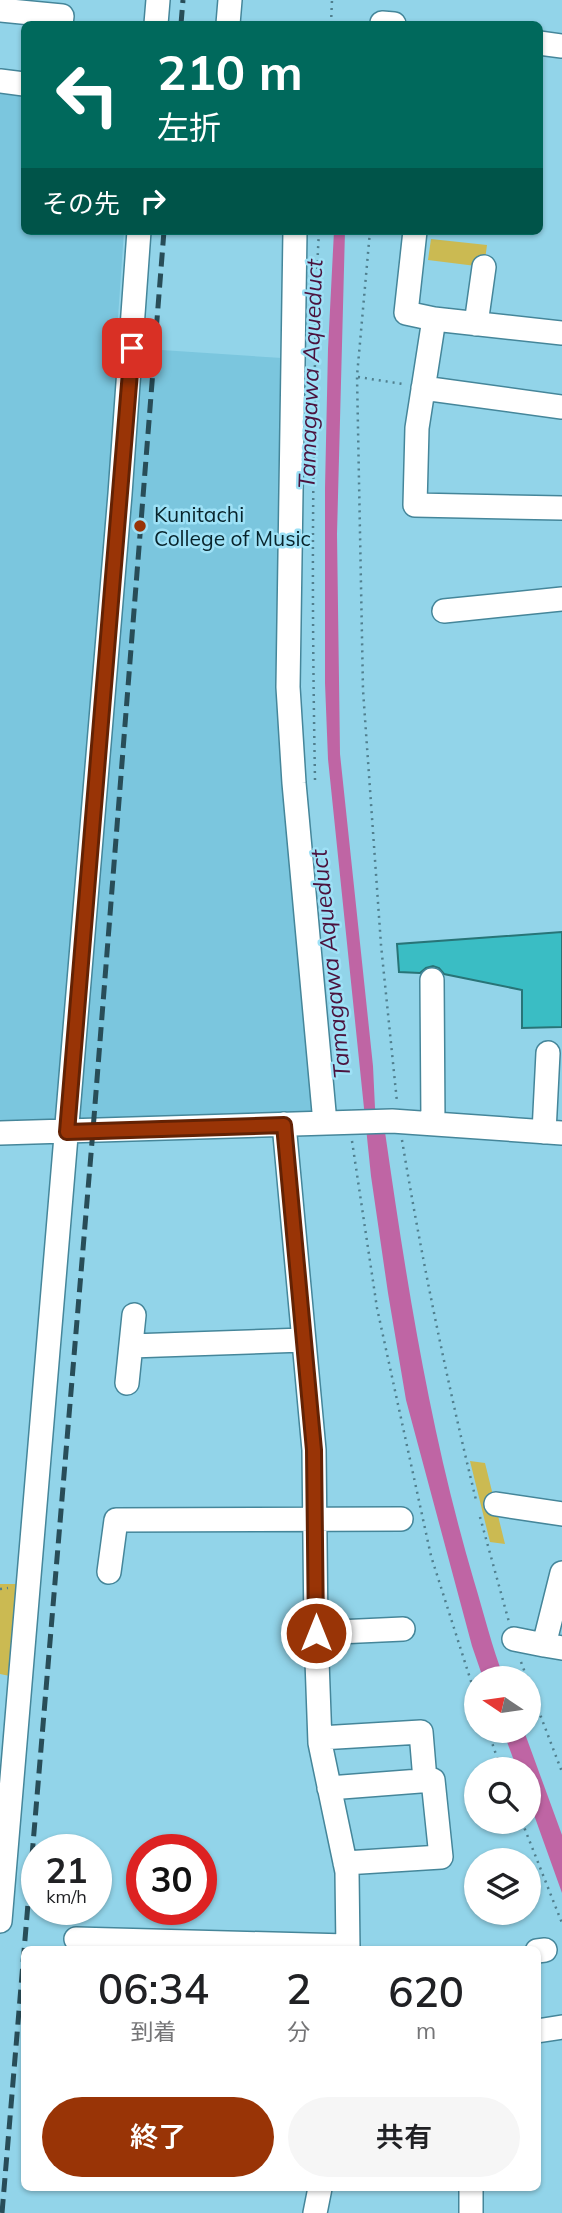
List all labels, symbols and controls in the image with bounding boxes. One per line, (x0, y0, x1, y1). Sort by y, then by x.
text: 210 m (157, 41, 303, 102)
icon: left (42, 49, 133, 140)
text: 左折 (157, 107, 221, 147)
icon: right (134, 182, 172, 220)
text: その先 (42, 187, 120, 220)
water label: Tamagawa Aqueduct (291, 258, 329, 489)
pin (102, 318, 162, 378)
icon: arrive (113, 329, 151, 367)
place label: Kunitachi College of Music (154, 501, 311, 551)
marker: Kunitachi College of Music (132, 518, 148, 534)
water label: Tamagawa Aqueduct (303, 847, 356, 1080)
position arrow (279, 1596, 353, 1670)
north arrow (464, 1666, 541, 1743)
map controls (464, 1666, 541, 1925)
button: search (464, 1757, 541, 1834)
speed limit sign: 30 (126, 1834, 217, 1925)
text: 21 (45, 1848, 88, 1892)
button: layers (464, 1848, 541, 1925)
text: km/h (46, 1885, 87, 1908)
text: 06:34 (98, 1962, 209, 2015)
text: 2 (286, 1962, 311, 2015)
text: 620 (388, 1965, 464, 2018)
text: m (416, 2016, 436, 2045)
text: 到着 (130, 2017, 176, 2046)
text: 分 (287, 2017, 310, 2046)
button: 終了 (42, 2097, 274, 2177)
button: 共有 (288, 2097, 520, 2177)

